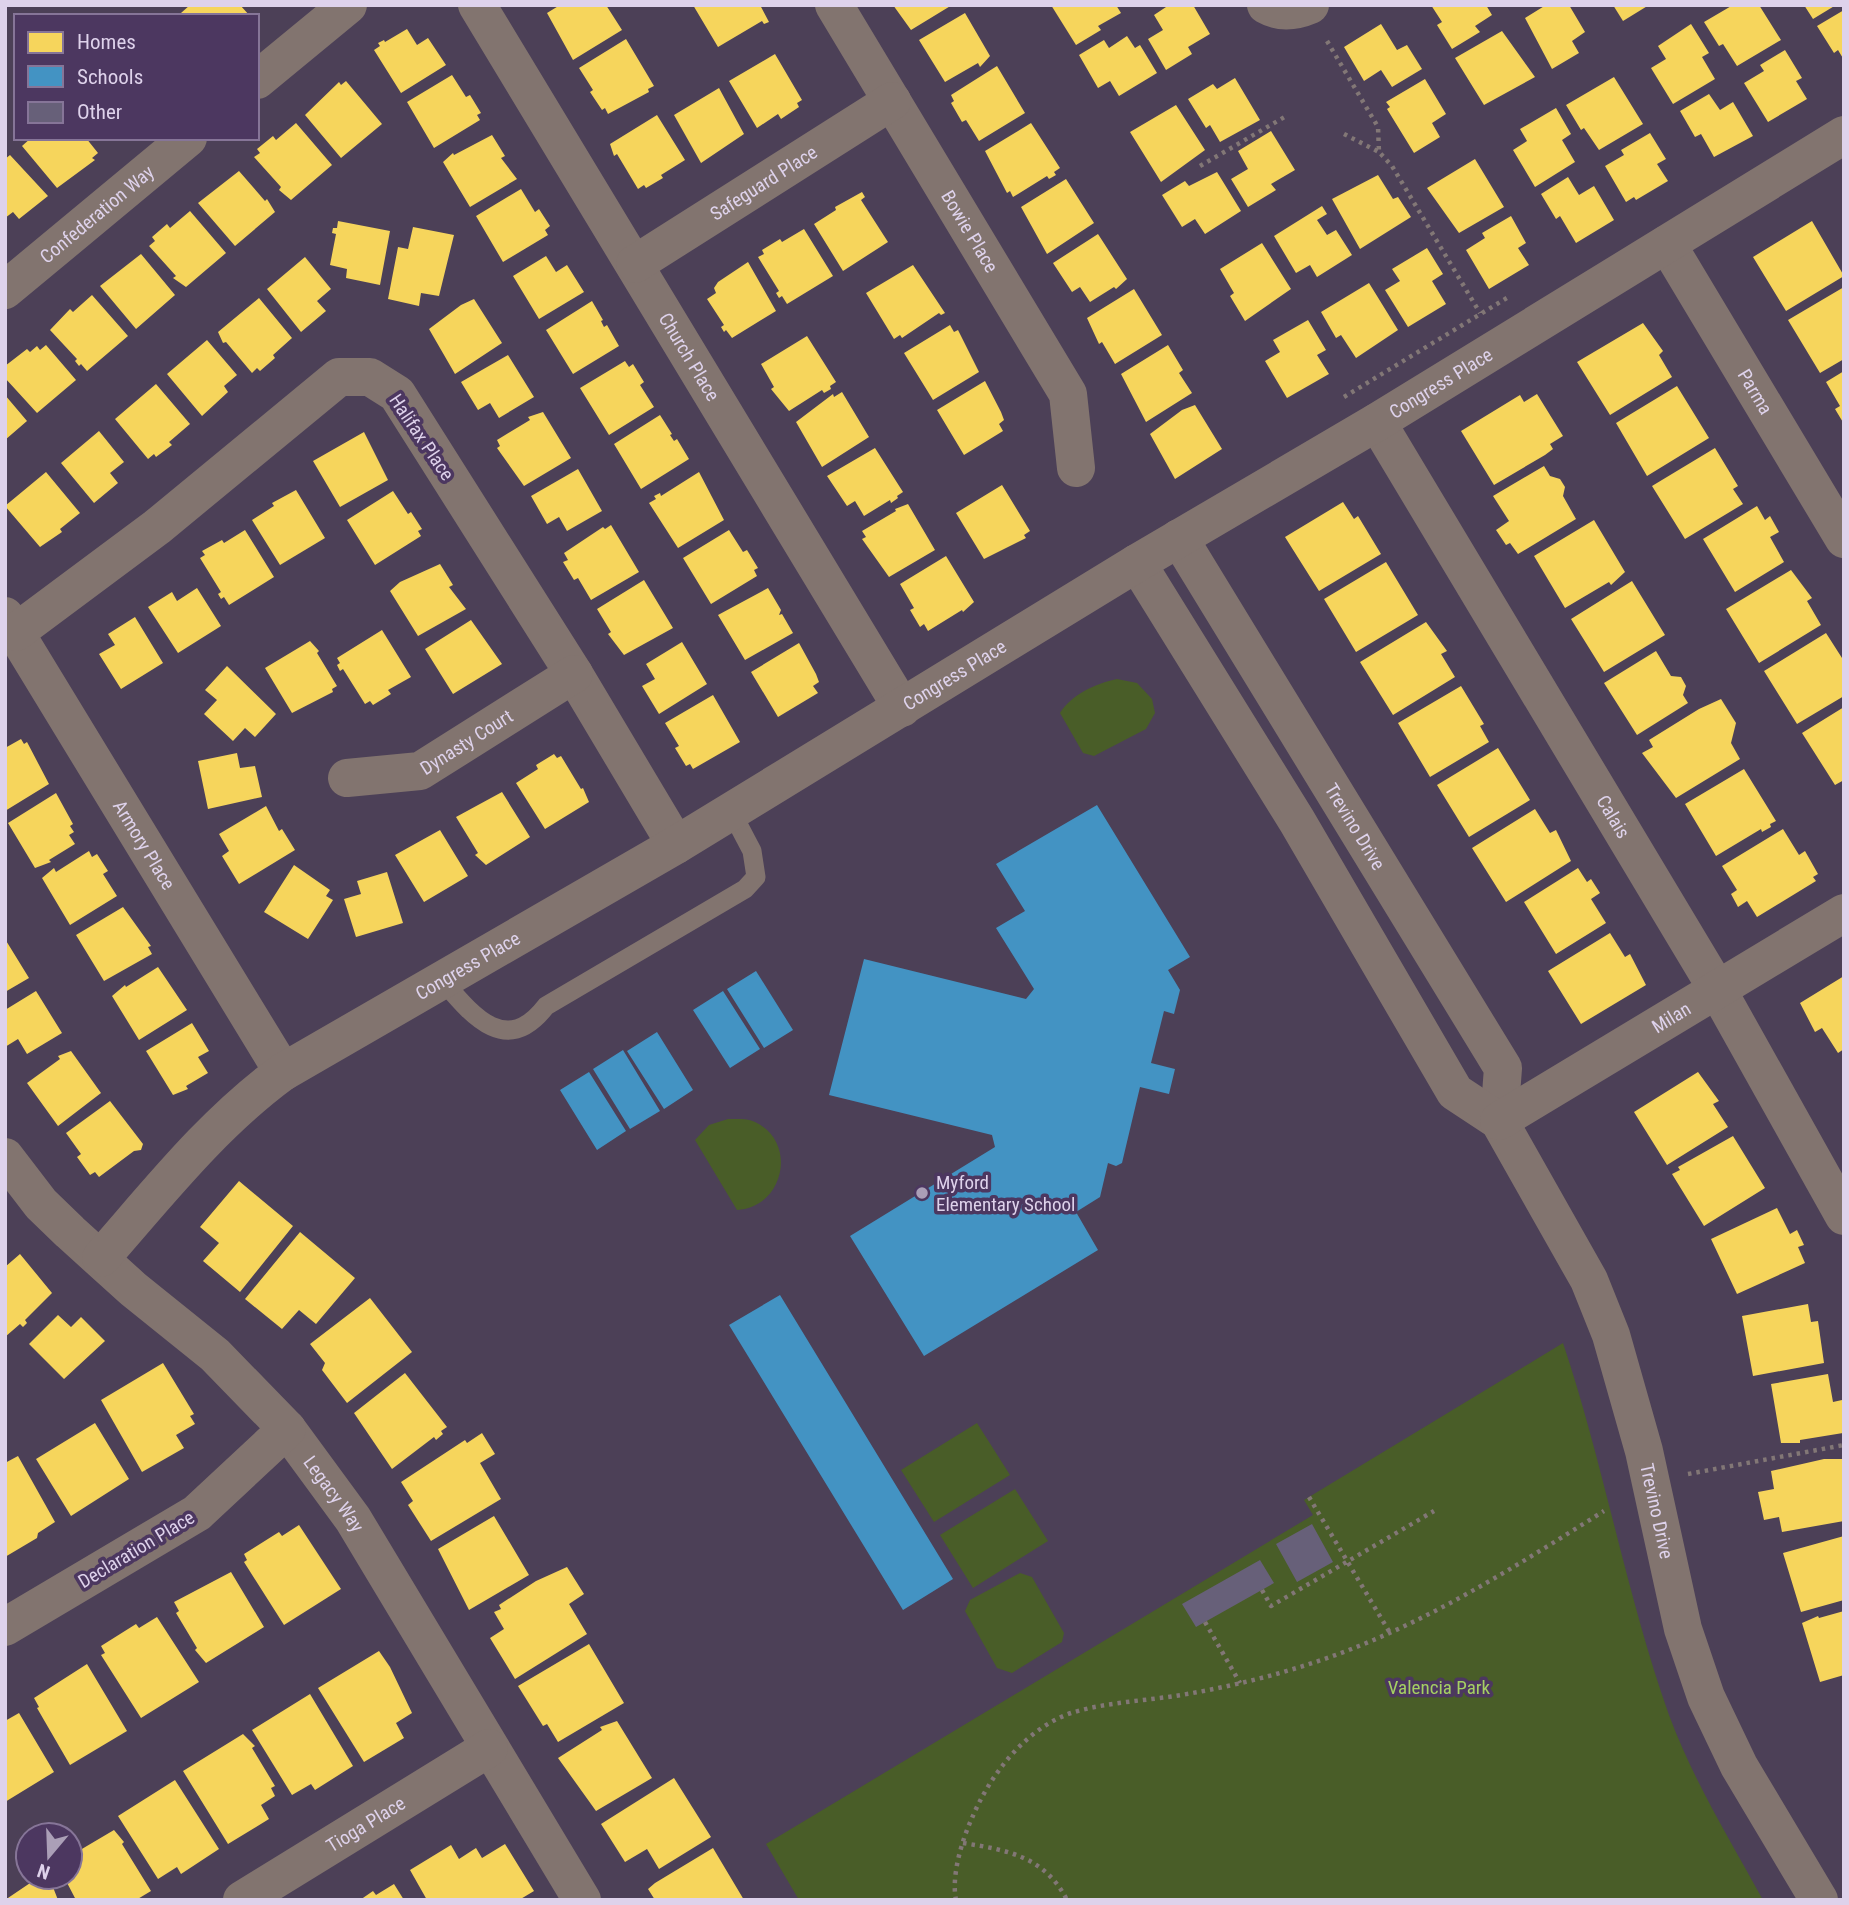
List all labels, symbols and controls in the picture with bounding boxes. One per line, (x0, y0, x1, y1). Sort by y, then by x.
legend (14, 14, 259, 140)
text: Homes (77, 30, 136, 54)
text: Schools (77, 65, 143, 89)
text: Other (77, 100, 122, 124)
street label: Safeguard Place (706, 140, 822, 226)
street label: Confederation Way (35, 160, 159, 268)
street label: Bowie Place (936, 186, 1003, 277)
street label: Church Place (654, 309, 725, 405)
street label: Congress Place (1385, 343, 1497, 424)
street label: Parma (1733, 365, 1777, 419)
street label: Halifax Place (384, 390, 459, 485)
street label: Congress Place (899, 635, 1011, 715)
street label: Dynasty Court (416, 705, 517, 780)
street label: Trevino Drive (1320, 779, 1390, 874)
street label: Calais (1591, 791, 1635, 843)
street label: Armory Place (108, 796, 180, 894)
street label: Congress Place (412, 927, 524, 1005)
street label: Milan (1648, 997, 1695, 1038)
place label: Myford Elementary School (936, 1171, 1075, 1216)
marker: Myford Elementary School (914, 1185, 930, 1201)
street label: Legacy Way (298, 1451, 369, 1536)
street label: Trevino Drive (1635, 1461, 1678, 1561)
street label: Declaration Place (74, 1506, 199, 1593)
park label: Valencia Park (1388, 1676, 1491, 1699)
street label: Tioga Place (322, 1791, 409, 1857)
north arrow (14, 1821, 84, 1891)
text: N (34, 1859, 53, 1884)

